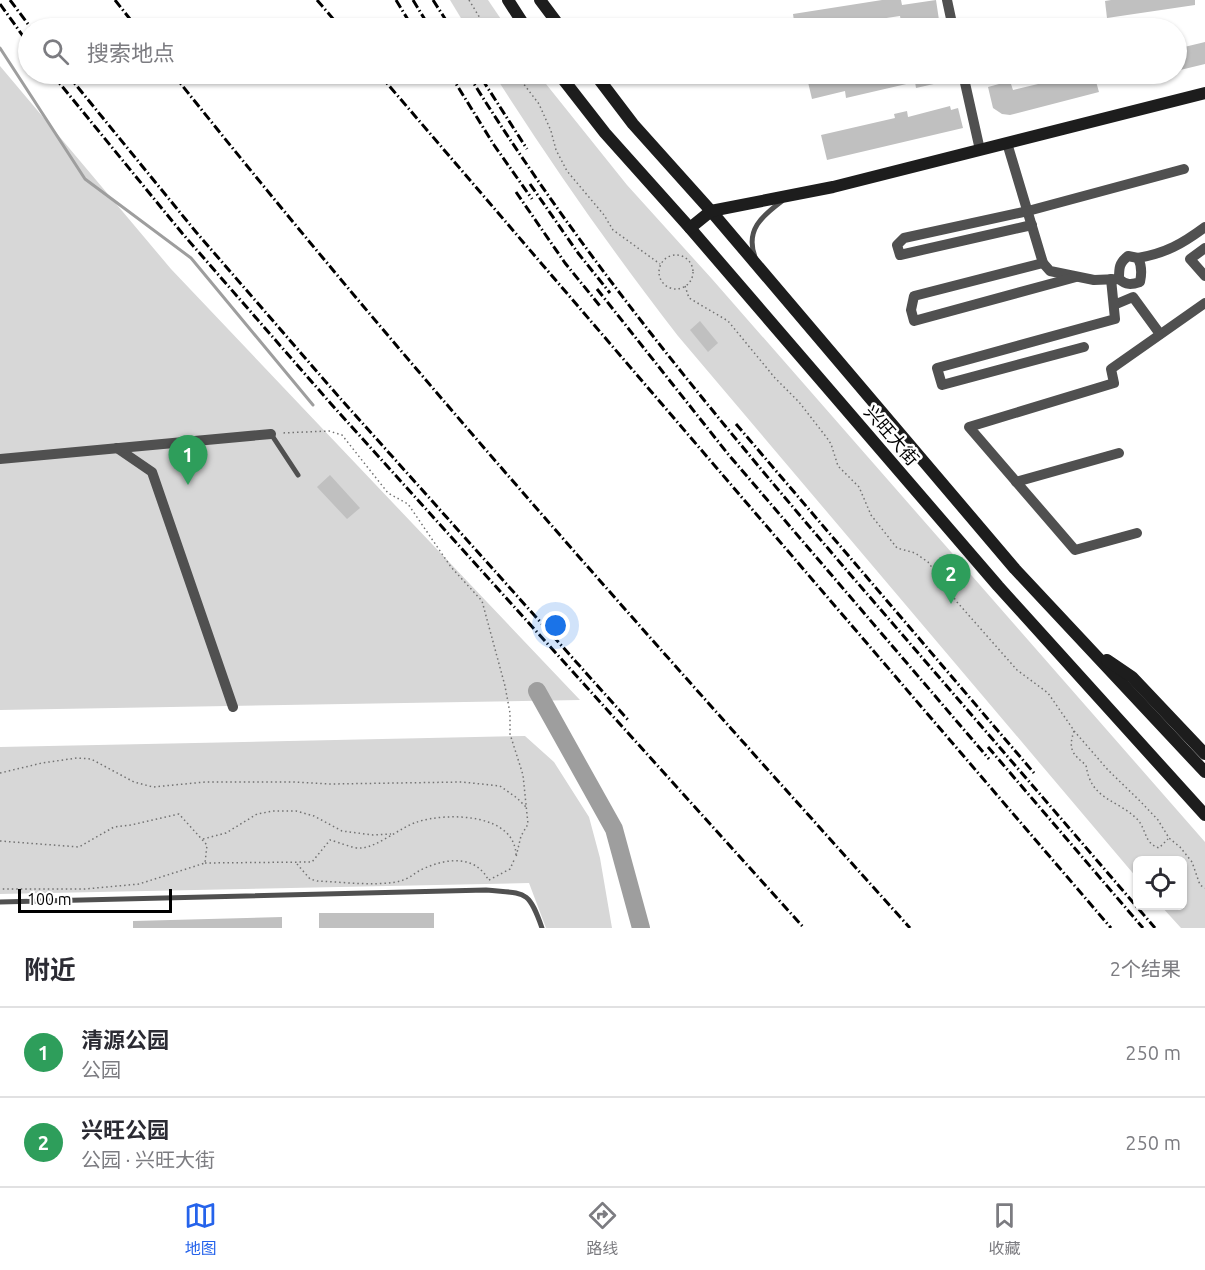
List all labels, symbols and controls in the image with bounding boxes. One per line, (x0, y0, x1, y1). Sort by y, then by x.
search box (18, 18, 1187, 84)
icon: search (39, 35, 72, 68)
text: 搜索地点 (87, 40, 175, 65)
street label: 兴旺大街 (861, 401, 923, 469)
pin: 1 (168, 436, 207, 485)
pin: 2 (932, 554, 970, 604)
your location (541, 611, 570, 640)
map controls (1133, 856, 1187, 910)
button: locate (1133, 856, 1187, 910)
scale bar (18, 886, 172, 914)
text: 100 m (27, 890, 72, 908)
text: 附近 (24, 955, 76, 984)
text: 2个结果 (1110, 957, 1181, 980)
text: 清源公园 (81, 1027, 169, 1052)
text: 1 (38, 1041, 49, 1064)
text: 250 m (1125, 1041, 1181, 1064)
text: 公园 (81, 1058, 121, 1081)
text: 兴旺公园 (81, 1117, 169, 1142)
text: 2 (38, 1131, 49, 1154)
text: 250 m (1125, 1131, 1181, 1154)
text: 公园 · 兴旺大街 (81, 1148, 215, 1171)
tab: 地图 (184, 1199, 217, 1259)
tab: 路线 (586, 1199, 619, 1259)
tab: 收藏 (988, 1199, 1021, 1259)

